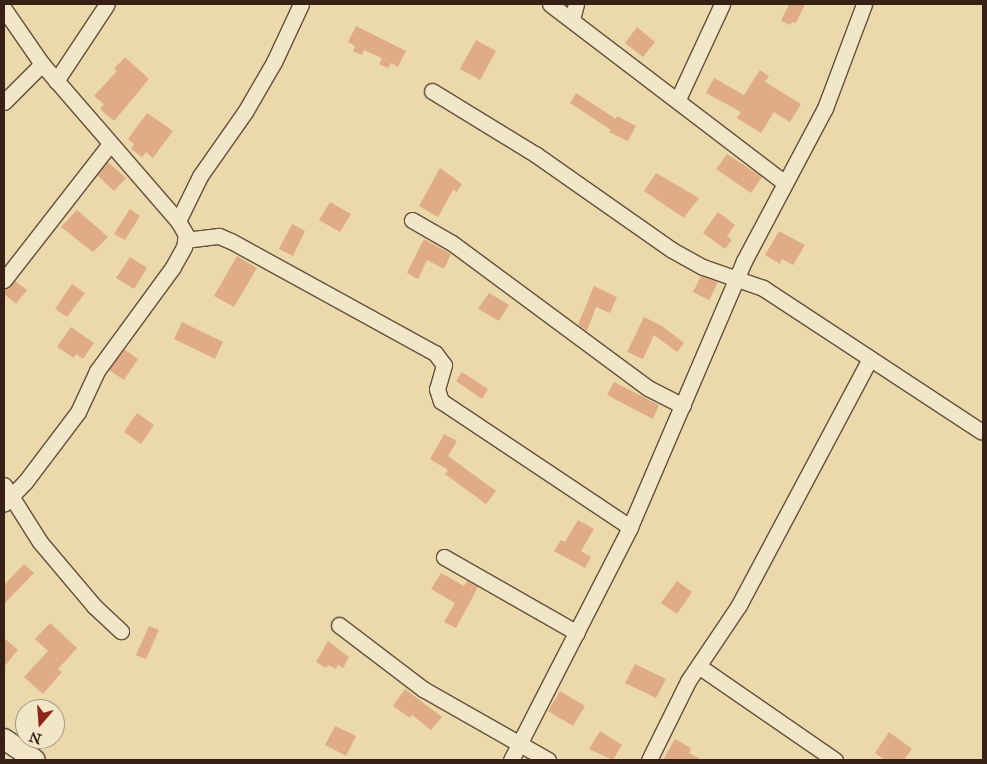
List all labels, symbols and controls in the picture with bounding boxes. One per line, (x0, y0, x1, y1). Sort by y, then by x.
north arrow (15, 699, 65, 749)
text: N (27, 728, 44, 748)

